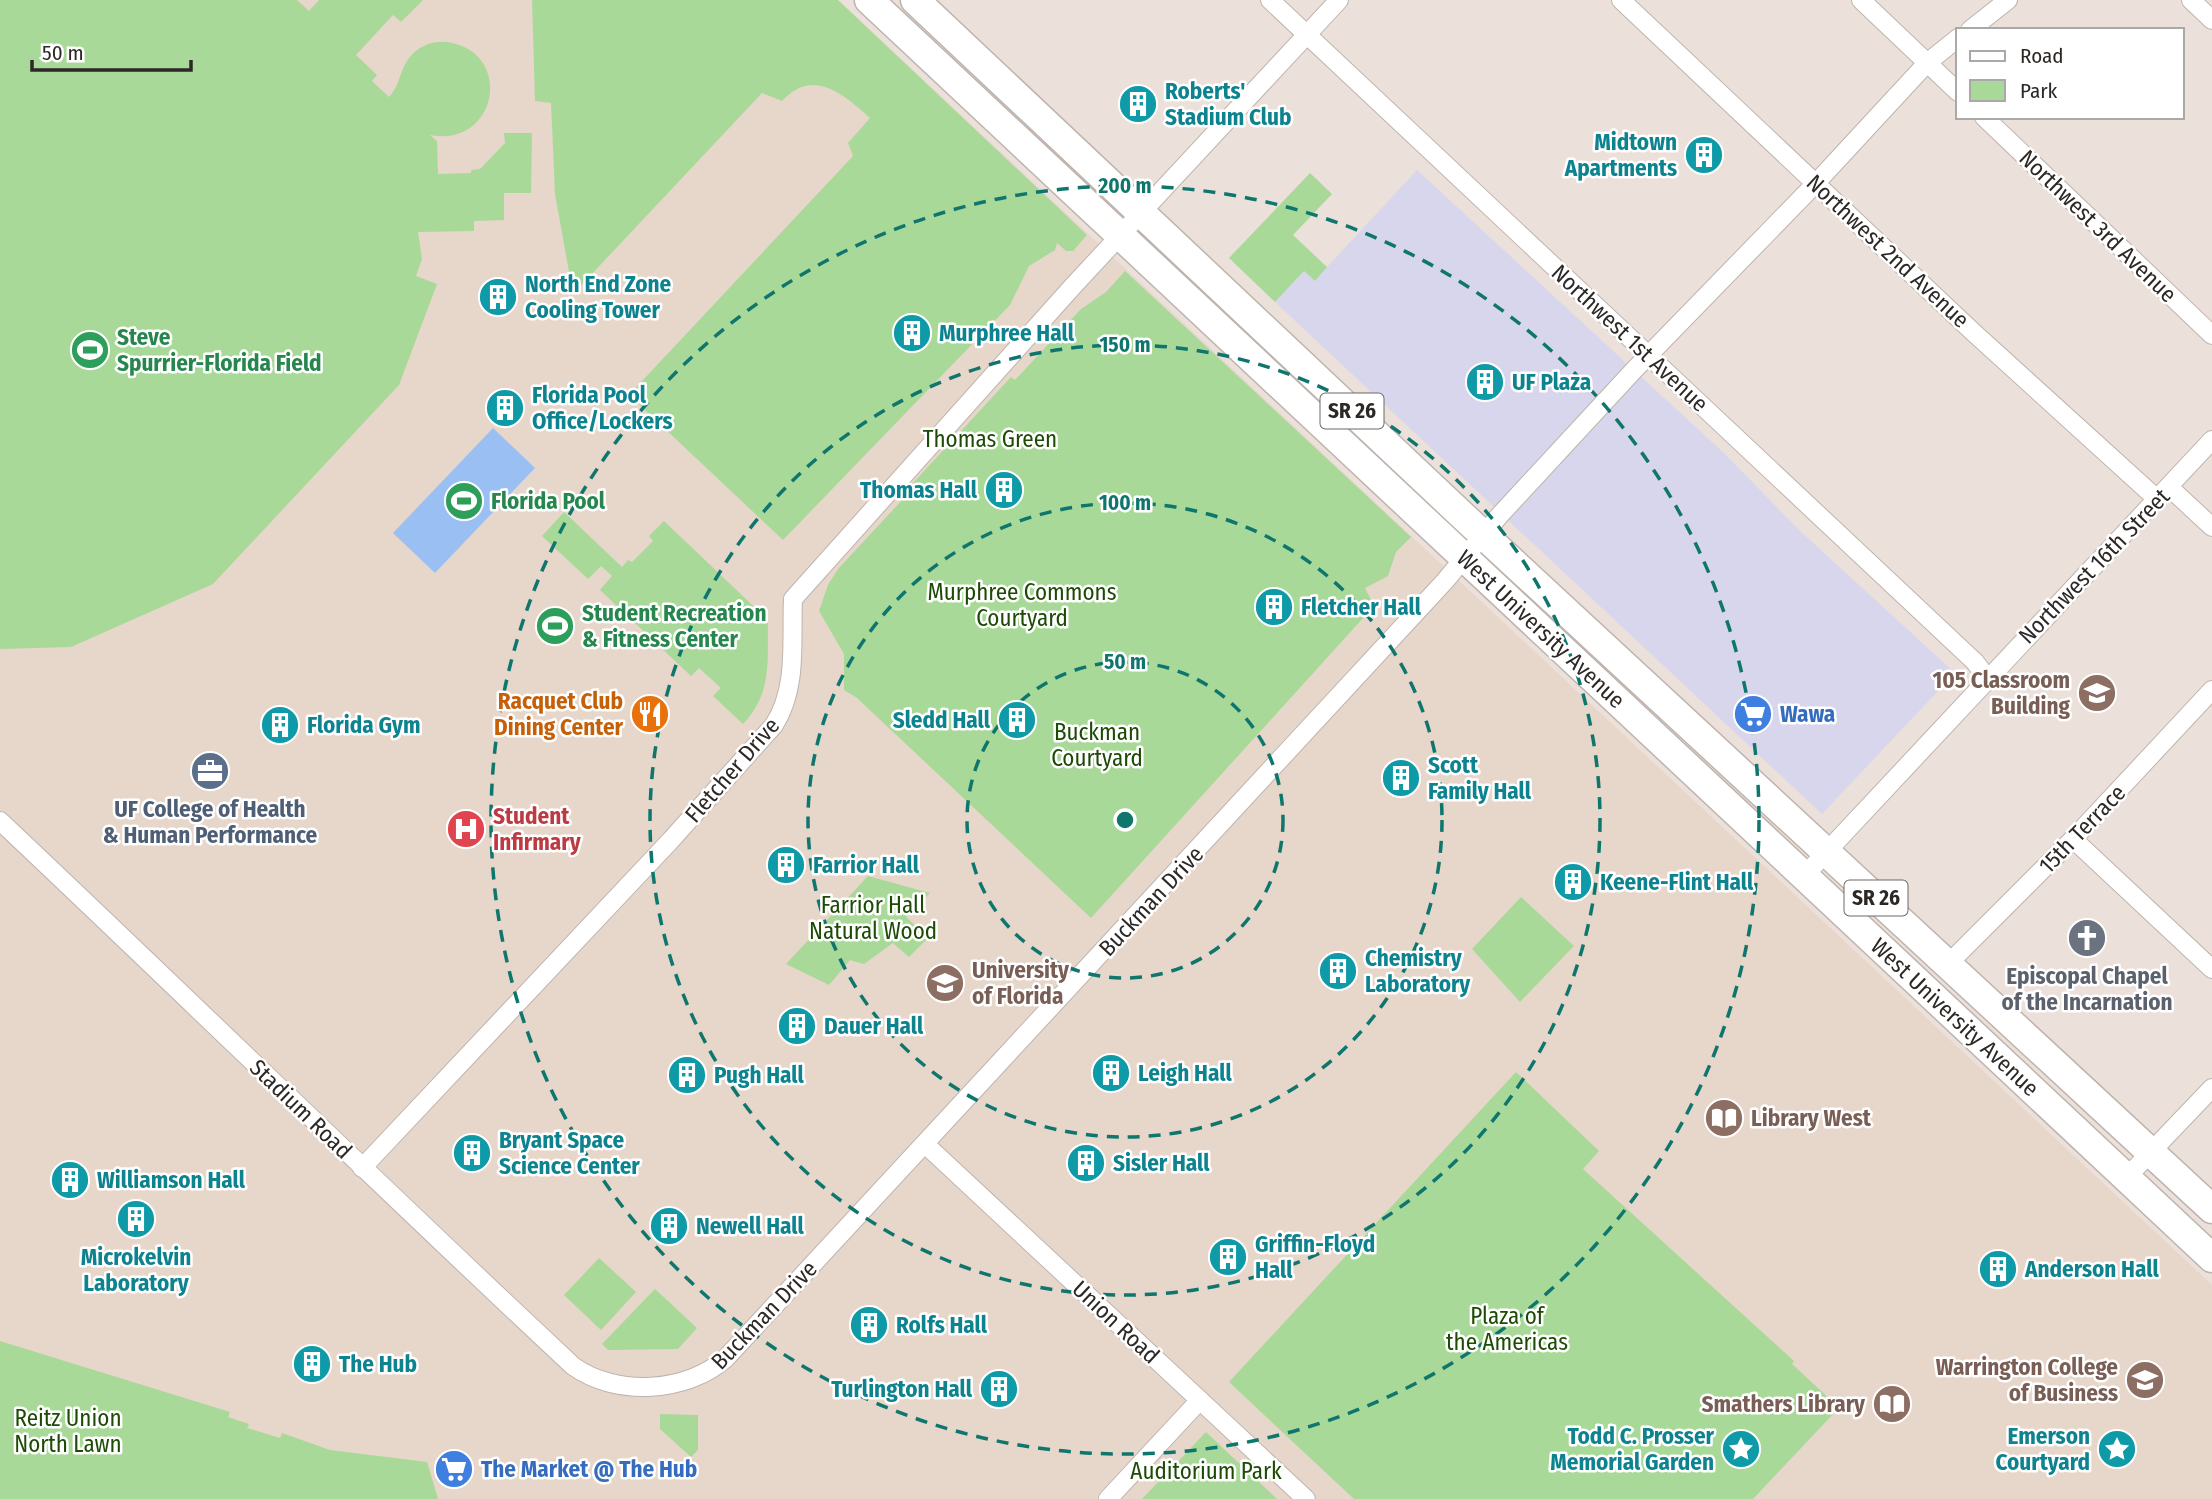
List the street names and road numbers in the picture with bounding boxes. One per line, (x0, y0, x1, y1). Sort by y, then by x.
street label: Northwest 3rd Avenue (2014, 144, 2182, 308)
street label: Northwest 2nd Avenue (1801, 168, 1975, 334)
street label: Northwest 1st Avenue (1546, 258, 1714, 418)
road number: SR 26 (1320, 394, 1384, 428)
street label: Northwest 16th Street (2013, 482, 2176, 649)
street label: West University Avenue (1451, 544, 1631, 714)
street label: Fletcher Drive (679, 712, 785, 828)
street label: 15th Terrace (2033, 779, 2131, 879)
street label: Buckman Drive (1093, 840, 1209, 962)
road number: SR 26 (1844, 880, 1908, 916)
street label: West University Avenue (1865, 932, 2045, 1102)
street label: Stadium Road (244, 1053, 358, 1165)
street label: Buckman Drive (705, 1255, 823, 1375)
street label: Union Road (1067, 1275, 1165, 1369)

